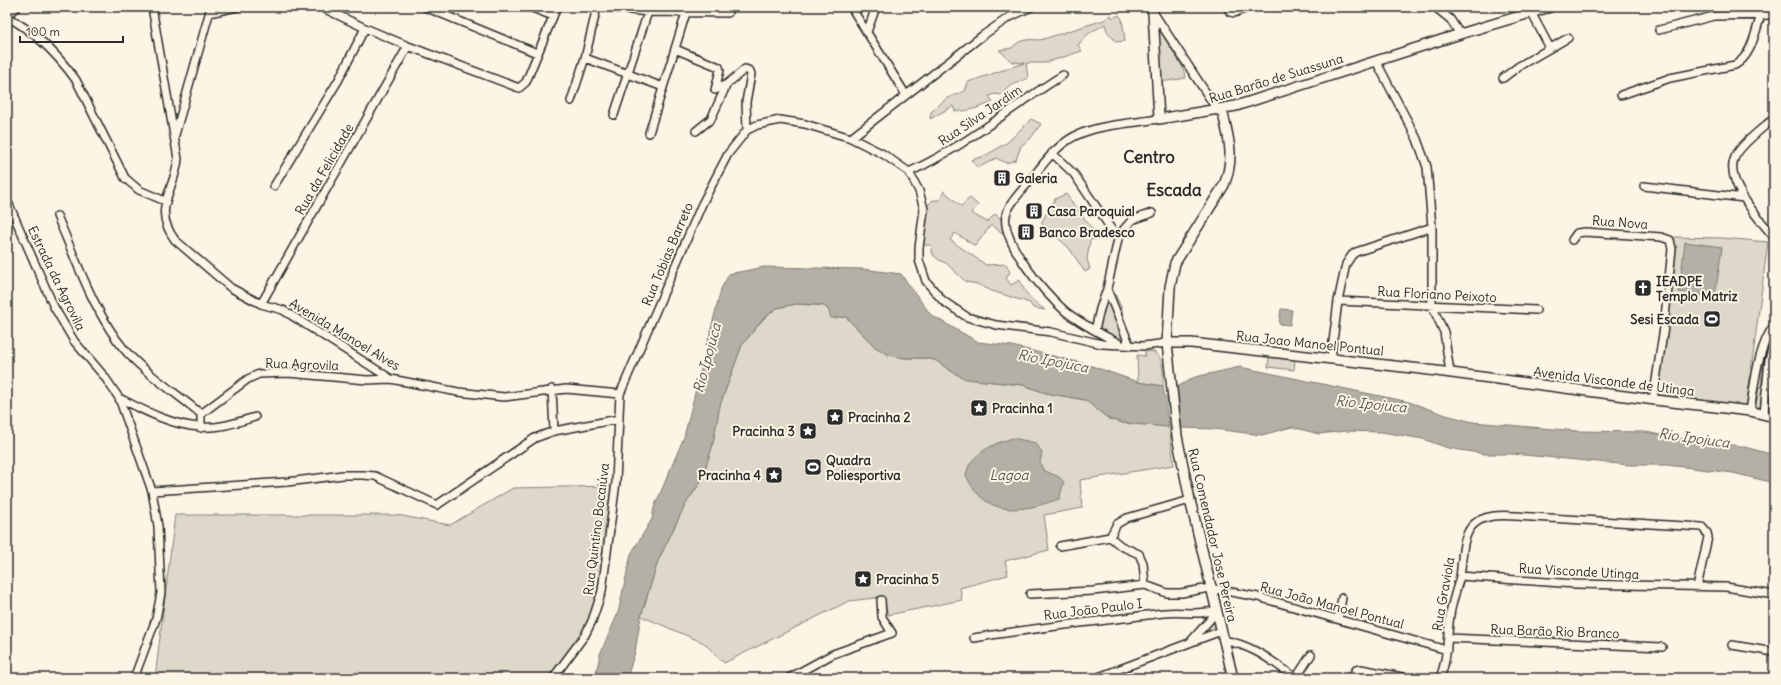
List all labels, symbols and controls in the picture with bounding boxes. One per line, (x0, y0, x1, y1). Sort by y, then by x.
scale bar (20, 18, 123, 44)
text: 100 m (26, 24, 60, 39)
street label: Rua Barão de Suassuna (1207, 50, 1345, 107)
street label: Rua Silva Jardim (935, 81, 1025, 150)
street label: Rua da Felicidade (291, 120, 358, 218)
district label: Centro (1123, 146, 1175, 168)
building icon: Galeria (992, 168, 1012, 188)
place label: Galeria (1015, 170, 1058, 187)
district label: Escada (1146, 179, 1202, 201)
street label: Rua Tobias Barreto (638, 200, 697, 309)
building icon: Casa Paroquial (1024, 201, 1044, 221)
place label: Casa Paroquial (1047, 203, 1135, 220)
street label: Rua Nova (1591, 212, 1649, 233)
building icon: Banco Bradesco (1016, 222, 1036, 242)
street label: Estrada da Agrovila (24, 223, 89, 333)
place label: Banco Bradesco (1039, 224, 1135, 241)
place label: IEADPE Templo Matriz (1656, 273, 1738, 305)
church icon: IEADPE Templo Matriz (1633, 278, 1653, 298)
street label: Rua Floriano Peixoto (1377, 283, 1497, 306)
street label: Avenida Manoel Alves (286, 295, 403, 374)
sports icon: Sesi Escada (1702, 309, 1722, 329)
place label: Sesi Escada (1630, 311, 1700, 328)
water label: Rio Ipojuca (689, 320, 725, 395)
street label: Rua Joao Manoel Pontual (1235, 327, 1384, 360)
water label: Rio Ipojuca (1016, 345, 1091, 377)
street label: Rua Agrovila (265, 355, 339, 374)
street label: Avenida Visconde de Utinga (1532, 363, 1695, 400)
water label: Rio Ipojuca (1335, 391, 1408, 417)
place icon: Pracinha 1 (969, 398, 989, 418)
place label: Pracinha 1 (992, 400, 1053, 417)
place icon: Pracinha 2 (825, 407, 845, 427)
place label: Pracinha 2 (848, 409, 911, 426)
place icon: Pracinha 3 (798, 421, 818, 441)
place label: Pracinha 3 (732, 423, 795, 440)
water label: Rio Ipojuca (1657, 424, 1732, 452)
street label: Rua Comendador Jose Pereira (1184, 447, 1241, 624)
place label: Quadra Poliesportiva (826, 452, 901, 484)
sports icon: Quadra Poliesportiva (803, 457, 823, 477)
street label: Rua Quintino Bocaiúva (580, 462, 613, 596)
place icon: Pracinha 4 (764, 465, 784, 485)
water label: Lagoa (989, 466, 1030, 484)
place label: Pracinha 4 (698, 467, 761, 484)
street label: Rua Graviola (1429, 556, 1458, 633)
street label: Rua Visconde Utinga (1518, 560, 1640, 583)
place icon: Pracinha 5 (853, 569, 873, 589)
place label: Pracinha 5 (876, 571, 939, 588)
street label: Rua João Manoel Pontual (1258, 578, 1406, 633)
street label: Rua João Paulo I (1043, 595, 1144, 624)
street label: Rua Barão Rio Branco (1490, 621, 1620, 642)

